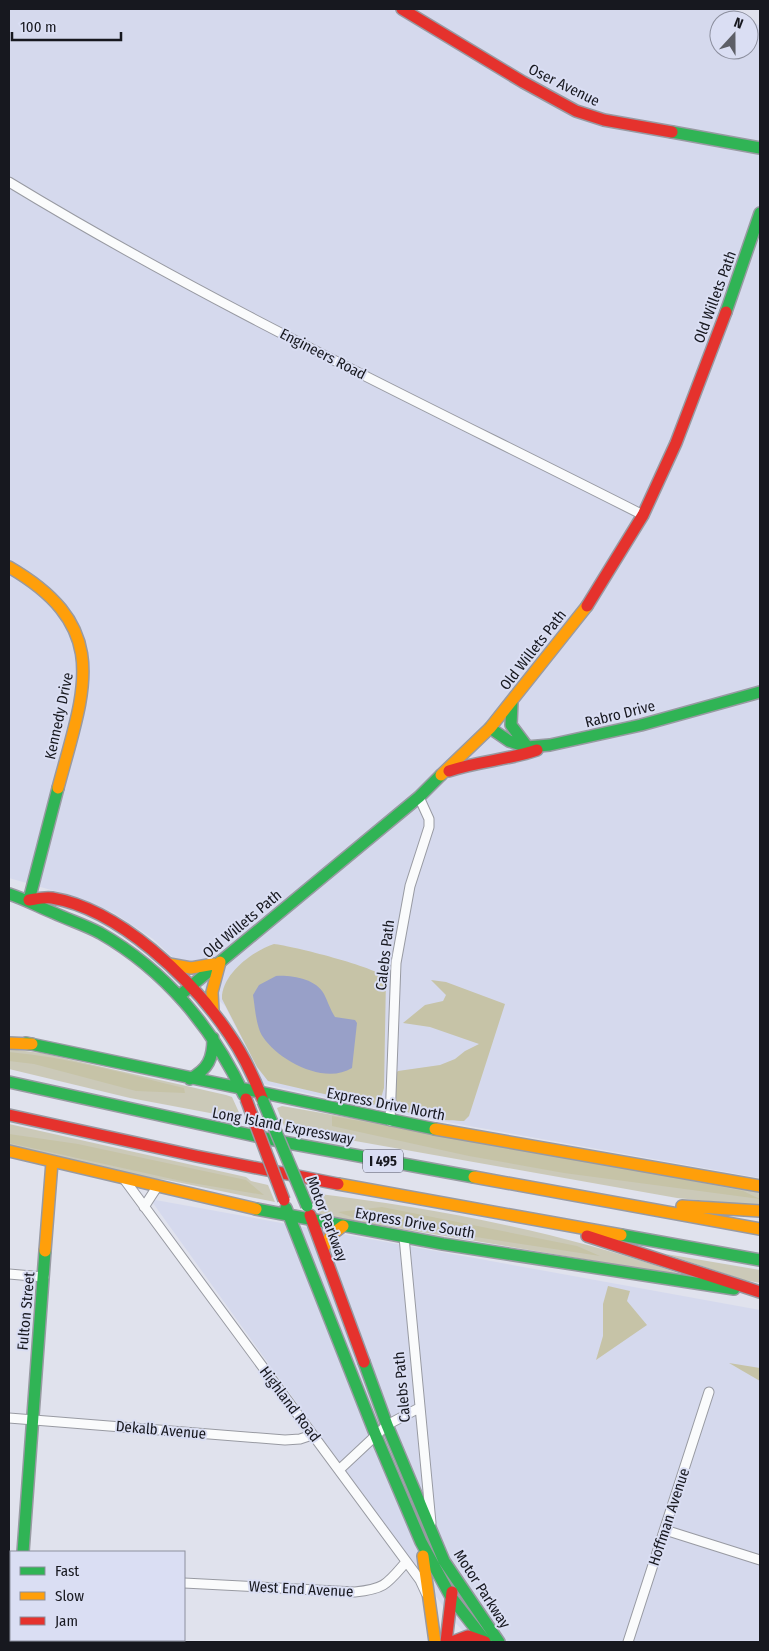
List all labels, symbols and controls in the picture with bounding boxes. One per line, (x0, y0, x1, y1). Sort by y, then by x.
scale bar (12, 10, 121, 42)
north arrow (709, 10, 759, 60)
text: N (732, 14, 745, 33)
text: 100 m (20, 18, 57, 36)
street label: Oser Avenue (525, 60, 603, 110)
street label: Old Willets Path (690, 248, 740, 346)
street label: Engineers Road (277, 325, 369, 383)
street label: Old Willets Path (496, 606, 570, 694)
street label: Kennedy Drive (41, 671, 77, 761)
street label: Rabro Drive (583, 697, 657, 731)
street label: Old Willets Path (199, 886, 285, 962)
street label: Calebs Path (372, 919, 398, 991)
street label: Express Drive North (325, 1084, 447, 1124)
street label: Long Island Expressway (211, 1103, 355, 1149)
road number: I 495 (363, 1150, 403, 1172)
street label: Motor Parkway (302, 1174, 352, 1265)
street label: Express Drive South (354, 1204, 476, 1242)
street label: Fulton Street (14, 1271, 38, 1351)
street label: Calebs Path (390, 1351, 414, 1423)
street label: Highland Road (256, 1363, 324, 1445)
street label: Dekalb Avenue (115, 1417, 207, 1443)
street label: Hoffman Avenue (645, 1466, 693, 1568)
street label: Motor Parkway (450, 1546, 514, 1632)
legend (10, 1551, 185, 1641)
text: Fast (55, 1562, 79, 1580)
street label: West End Avenue (248, 1577, 354, 1601)
text: Slow (55, 1587, 84, 1605)
text: Jam (55, 1612, 78, 1630)

